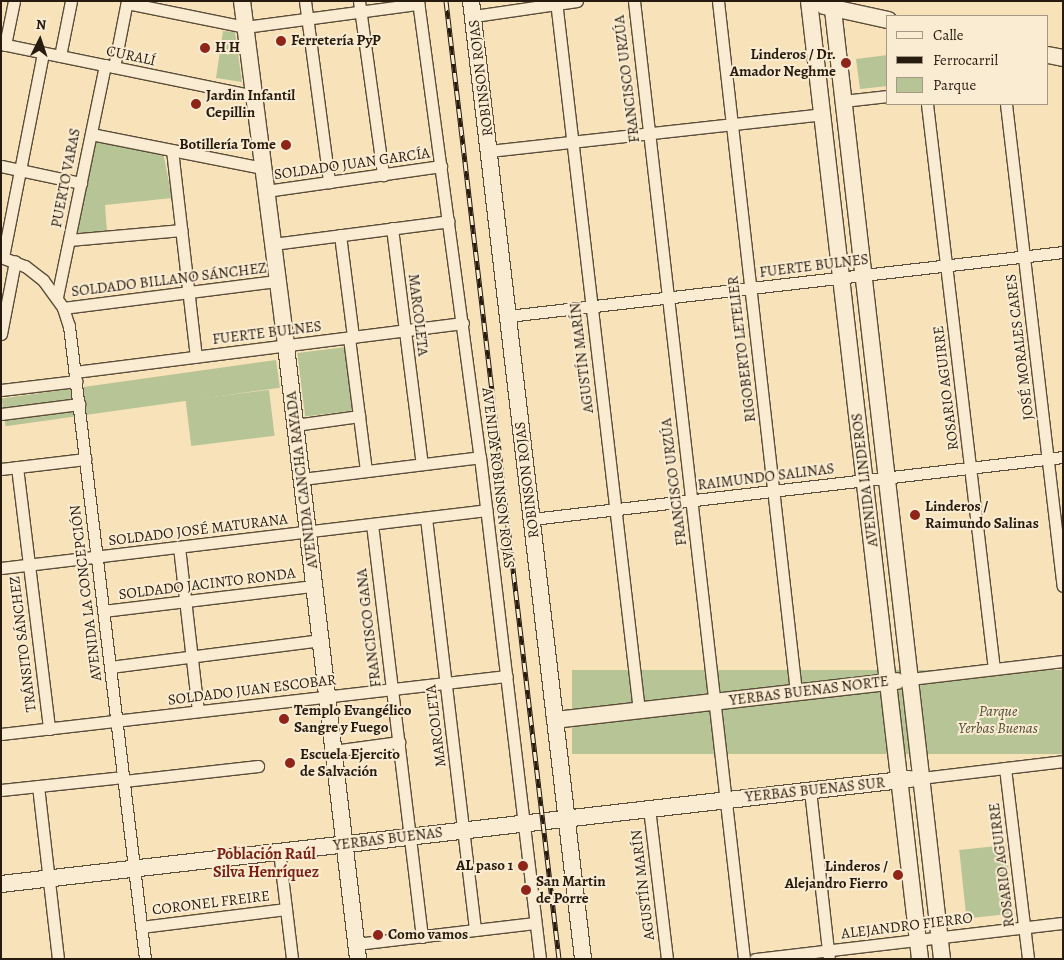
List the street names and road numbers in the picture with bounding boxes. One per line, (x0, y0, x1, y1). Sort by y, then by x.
street label: FRANCISCO URZÚA (610, 14, 644, 144)
street label: ROBINSON ROJAS (465, 19, 497, 137)
street label: CURALÍ (105, 42, 157, 70)
street label: PUERTO VARAS (48, 127, 84, 229)
street label: SOLDADO JUAN GARCÍA (273, 144, 431, 184)
street label: FUERTE BULNES (758, 250, 870, 282)
street label: SOLDADO BILLANO SÁNCHEZ (70, 259, 268, 301)
street label: MARCOLETA (404, 273, 432, 357)
street label: JOSÉ MORALES CARES (1002, 273, 1038, 421)
street label: RIGOBERTO LETELIER (724, 275, 760, 423)
street label: AGUSTÍN MARÍN (566, 302, 598, 414)
street label: FUERTE BULNES (211, 317, 323, 349)
street label: ROSARIO AGUIRRE (929, 325, 963, 451)
street label: AVENIDA ROBINSON ROJAS (478, 387, 518, 569)
street label: AVENIDA CANCHA RAYADA (282, 390, 322, 570)
street label: AVENIDA LINDEROS (848, 412, 882, 548)
street label: FRANCISCO URZÚA (657, 417, 691, 547)
street label: ROBINSON ROJAS (511, 421, 543, 539)
street label: RAIMUNDO SALINAS (697, 460, 835, 494)
street label: AVENIDA LA CONCEPCIÓN (66, 504, 106, 682)
street label: SOLDADO JOSÉ MATURANA (107, 510, 289, 550)
street label: SOLDADO JACINTO RONDA (118, 564, 296, 604)
street label: FRANCISCO GANA (353, 567, 385, 689)
street label: TRÁNSITO SÁNCHEZ (6, 575, 40, 713)
street label: SOLDADO JUAN ESCOBAR (167, 671, 337, 709)
street label: YERBAS BUENAS NORTE (728, 672, 890, 710)
street label: MARCOLETA (422, 684, 450, 768)
street label: YERBAS BUENAS SUR (744, 774, 886, 806)
street label: ROSARIO AGUIRRE (985, 802, 1019, 928)
street label: YERBAS BUENAS (332, 823, 444, 855)
street label: AGUSTÍN MARÍN (627, 829, 659, 941)
street label: CORONEL FREIRE (151, 887, 271, 919)
street label: ALEJANDRO FIERRO (840, 909, 974, 943)

